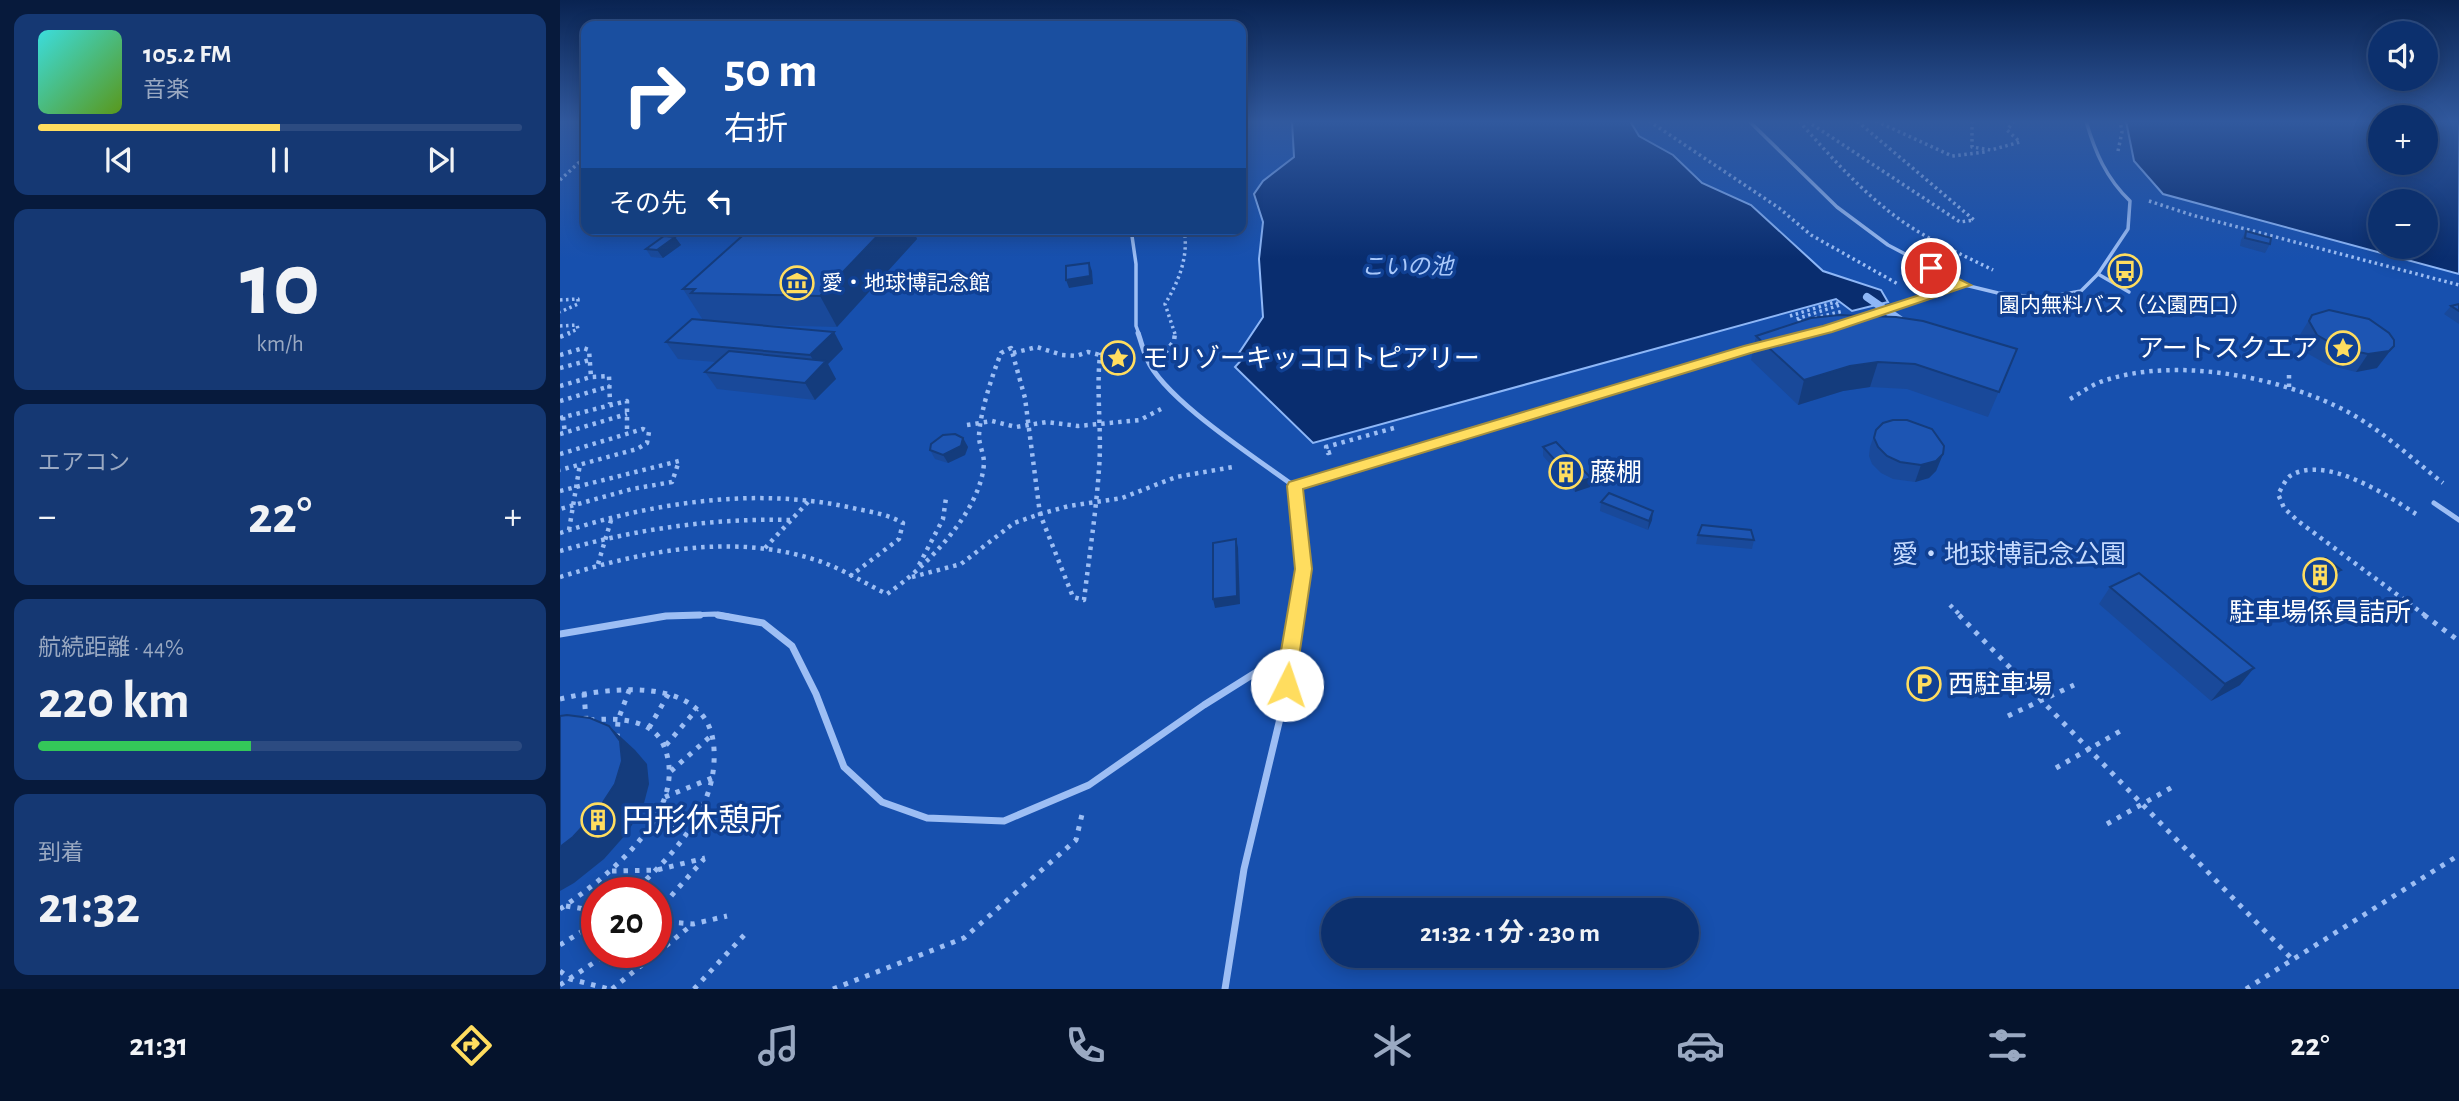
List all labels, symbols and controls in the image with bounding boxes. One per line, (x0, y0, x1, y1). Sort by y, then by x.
map controls (2368, 21, 2438, 259)
button: sound (2368, 21, 2438, 91)
text: 105.2 FM (143, 41, 232, 67)
text: 50 m (724, 47, 818, 96)
icon: right (609, 49, 700, 140)
text: 音楽 (143, 79, 189, 102)
button: + (2368, 105, 2438, 175)
text: 右折 (724, 113, 788, 145)
icon: previous (100, 141, 138, 179)
icon: pause (261, 141, 299, 179)
icon: next (422, 141, 460, 179)
icon: left (701, 182, 739, 220)
button: − (2368, 189, 2438, 259)
text: その先 (609, 191, 687, 217)
pin (1901, 238, 1961, 298)
text: 10 (240, 240, 320, 331)
icon: arrive (1912, 249, 1950, 287)
bus stop icon: 園内無料バス（公園西口） (2106, 252, 2144, 290)
water label: こいの池 (1361, 254, 1455, 279)
museum icon: 愛・地球博記念館 (778, 264, 816, 302)
place label: 愛・地球博記念館 (822, 272, 990, 294)
place label: 園内無料バス（公園西口） (1999, 294, 2251, 316)
place icon: アートスクエア (2324, 329, 2362, 367)
text: km/h (256, 333, 304, 356)
place label: アートスクエア (2138, 336, 2318, 362)
place icon: モリゾーキッコロトピアリー (1099, 339, 1137, 377)
place label: モリゾーキッコロトピアリー (1142, 344, 1480, 372)
text: エアコン (38, 452, 130, 475)
building icon: 藤棚 (1547, 453, 1585, 491)
place label: 藤棚 (1590, 459, 1642, 486)
text: 22° (248, 490, 312, 542)
text: − (38, 498, 56, 536)
text: + (504, 498, 522, 536)
park label: 愛・地球博記念公園 (1892, 541, 2126, 568)
building icon: 駐車場係員詰所 (2301, 556, 2339, 594)
place label: 駐車場係員詰所 (2229, 598, 2411, 626)
text: 航続距離 · 44% (38, 637, 184, 660)
position arrow (1250, 648, 1324, 722)
parking icon: 西駐車場 (1905, 665, 1943, 703)
place label: 西駐車場 (1948, 670, 2052, 698)
text: 220 km (38, 675, 190, 727)
building icon: 円形休憩所 (579, 801, 617, 839)
place label: 円形休憩所 (622, 803, 782, 837)
text: 到着 (38, 842, 84, 865)
speed limit sign: 20 (581, 877, 672, 968)
text: 21:32 (38, 880, 140, 932)
text: 21:32 · 1 分 · 230 m (1420, 920, 1600, 946)
icon: directions (447, 1021, 496, 1070)
icon: music (754, 1021, 803, 1070)
icon: phone (1061, 1021, 1110, 1070)
icon: climate (1368, 1021, 1417, 1070)
icon: car (1676, 1021, 1725, 1070)
icon: filters (1983, 1021, 2032, 1070)
text: 21:31 (129, 1029, 188, 1061)
text: 22° (2290, 1029, 2330, 1061)

